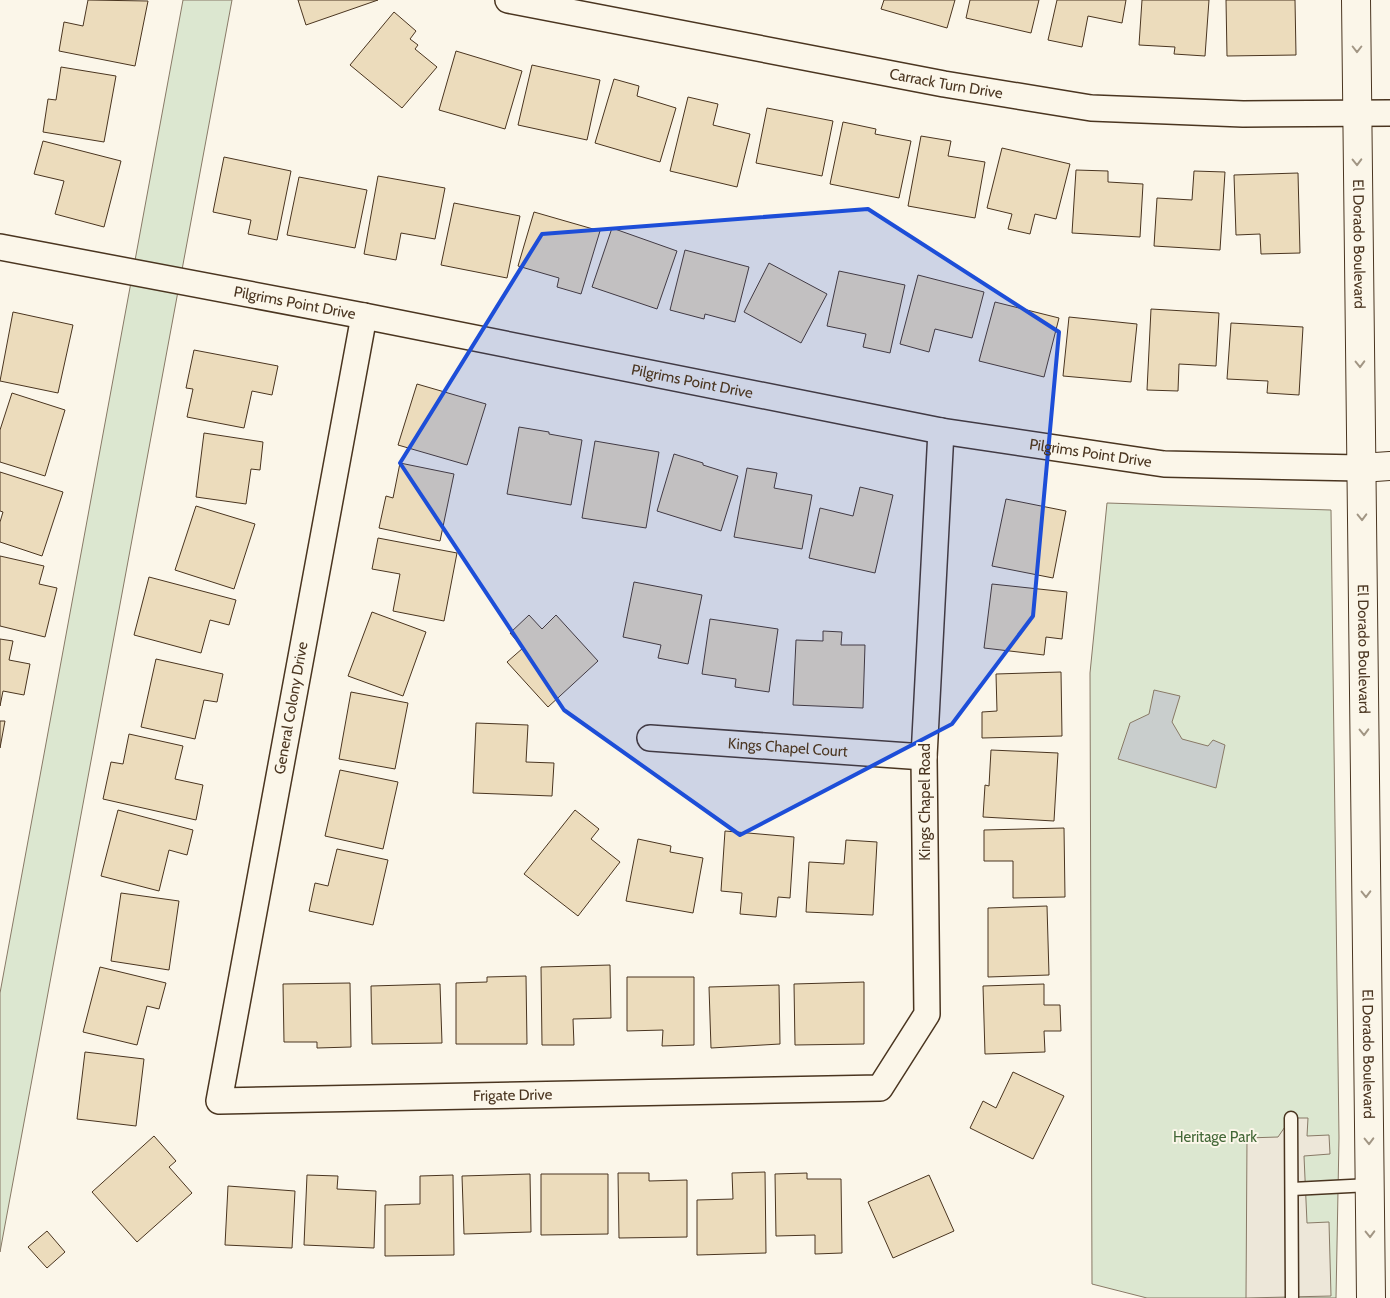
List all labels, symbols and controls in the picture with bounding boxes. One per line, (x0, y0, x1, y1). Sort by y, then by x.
one-way arrow (1352, 45, 1362, 53)
street label: Carrack Turn Drive (888, 65, 1004, 102)
one-way arrow (1352, 158, 1362, 166)
street label: El Dorado Boulevard (1349, 179, 1369, 309)
street label: Pilgrims Point Drive (232, 283, 357, 323)
street label: Pilgrims Point Drive (630, 360, 755, 402)
one-way arrow (1354, 360, 1365, 368)
street label: Pilgrims Point Drive (1028, 435, 1153, 471)
one-way arrow (1357, 513, 1367, 521)
street label: El Dorado Boulevard (1354, 584, 1373, 714)
street label: General Colony Drive (270, 640, 312, 776)
one-way arrow (1359, 728, 1369, 736)
street label: Kings Chapel Court (727, 734, 848, 761)
street label: Kings Chapel Road (916, 743, 934, 861)
one-way arrow (1361, 890, 1371, 898)
street label: El Dorado Boulevard (1358, 989, 1378, 1119)
street label: Frigate Drive (473, 1085, 553, 1105)
park label: Heritage Park (1173, 1128, 1257, 1146)
one-way arrow (1364, 1138, 1374, 1145)
one-way arrow (1365, 1230, 1376, 1238)

